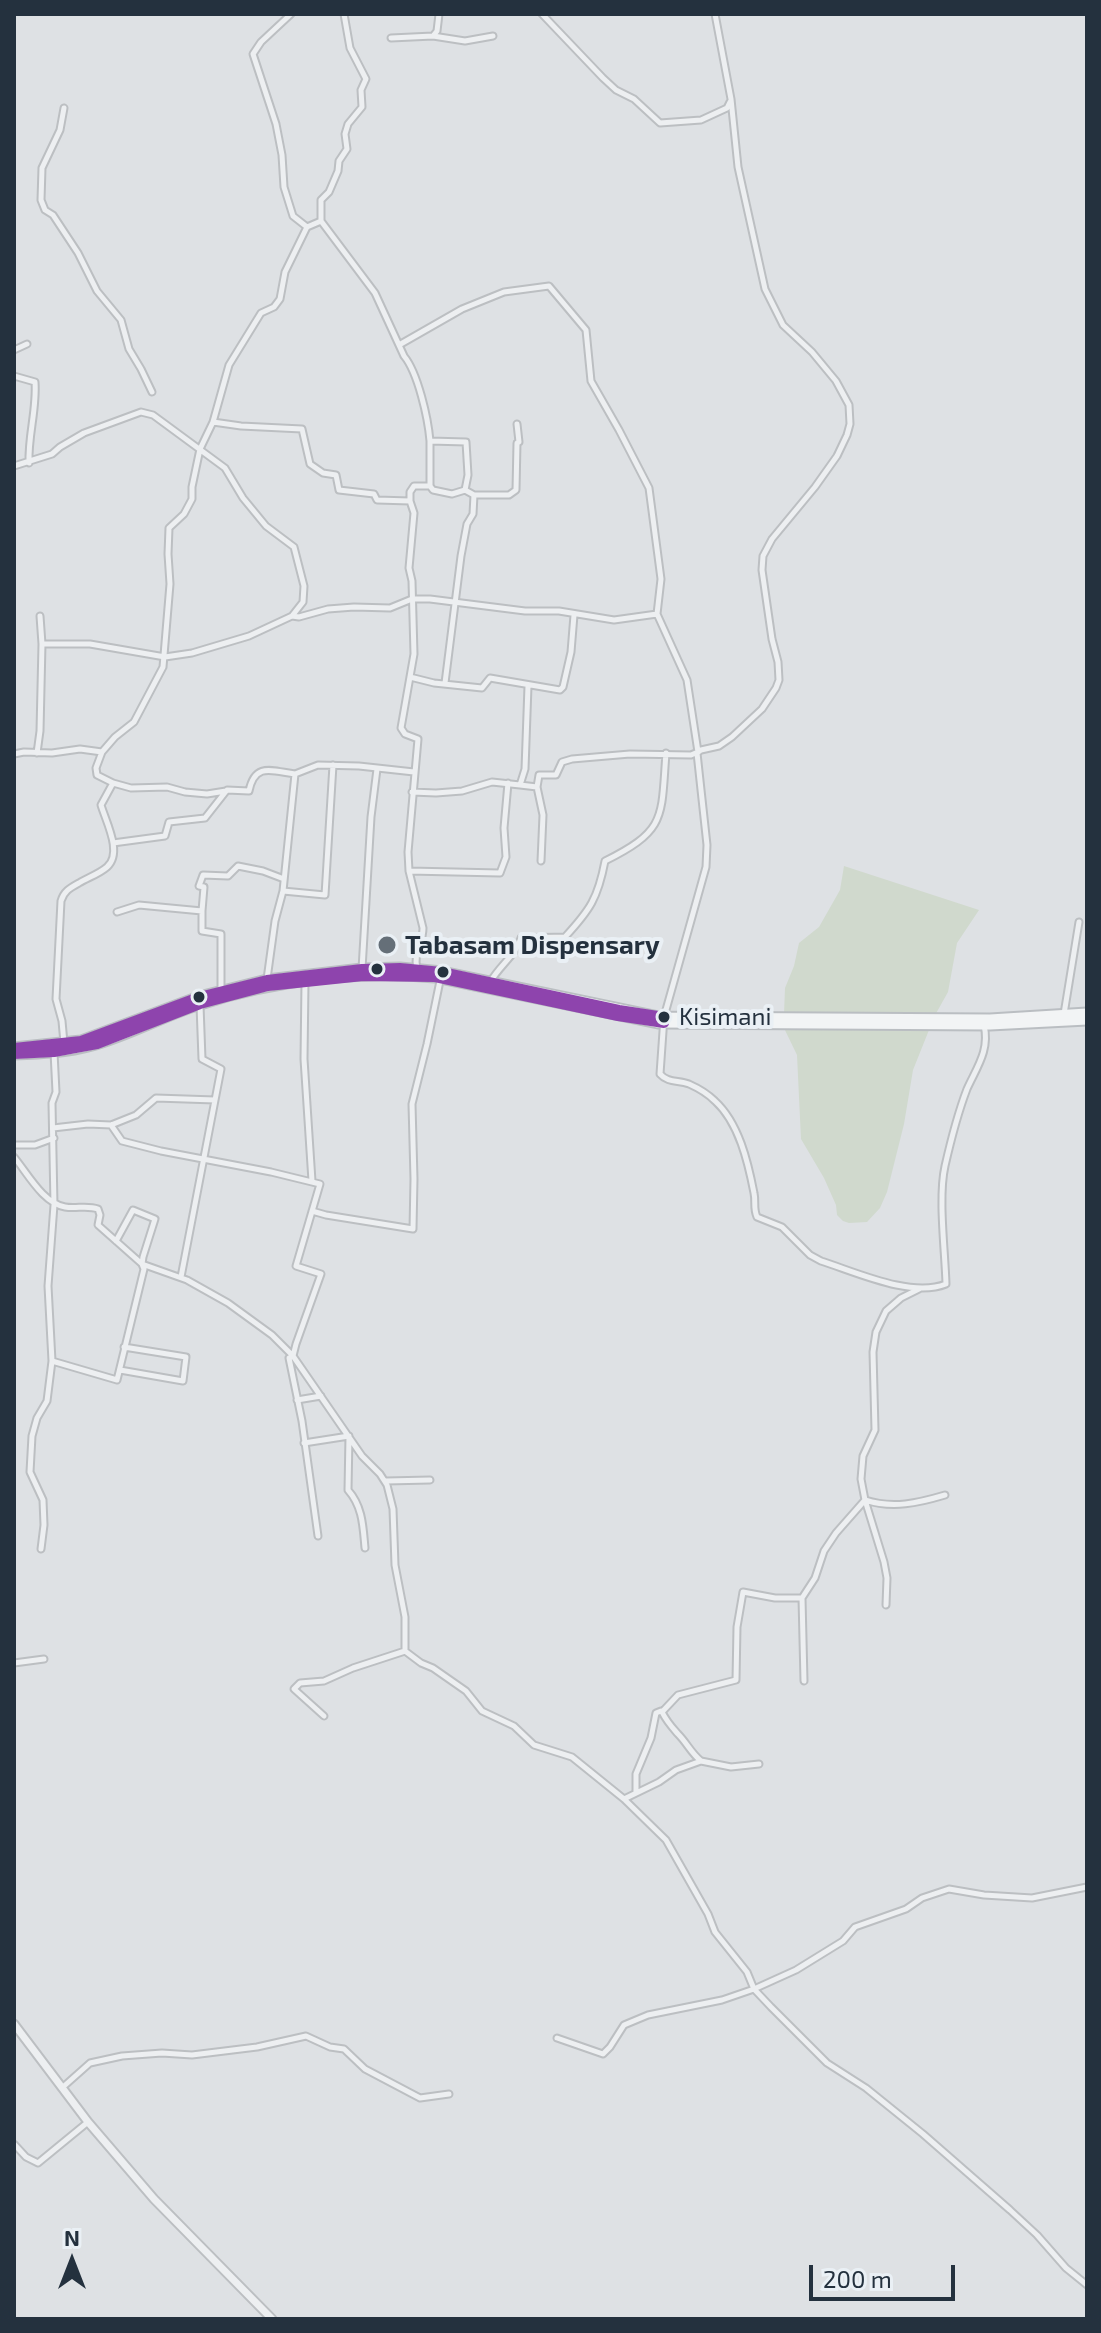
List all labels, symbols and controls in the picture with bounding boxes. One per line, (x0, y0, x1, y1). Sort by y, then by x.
place label: Tabasam Dispensary (405, 929, 660, 961)
marker: Tabasam Dispensary (376, 934, 398, 956)
unlabelled marker (369, 961, 385, 977)
unlabelled marker (435, 964, 451, 980)
unlabelled marker (191, 989, 207, 1005)
place label: Kisimani (679, 1003, 771, 1031)
marker: Kisimani (656, 1009, 672, 1025)
north arrow (32, 2221, 112, 2301)
text: N (64, 2224, 80, 2250)
scale bar (813, 2249, 959, 2299)
text: 200 m (823, 2264, 892, 2293)

